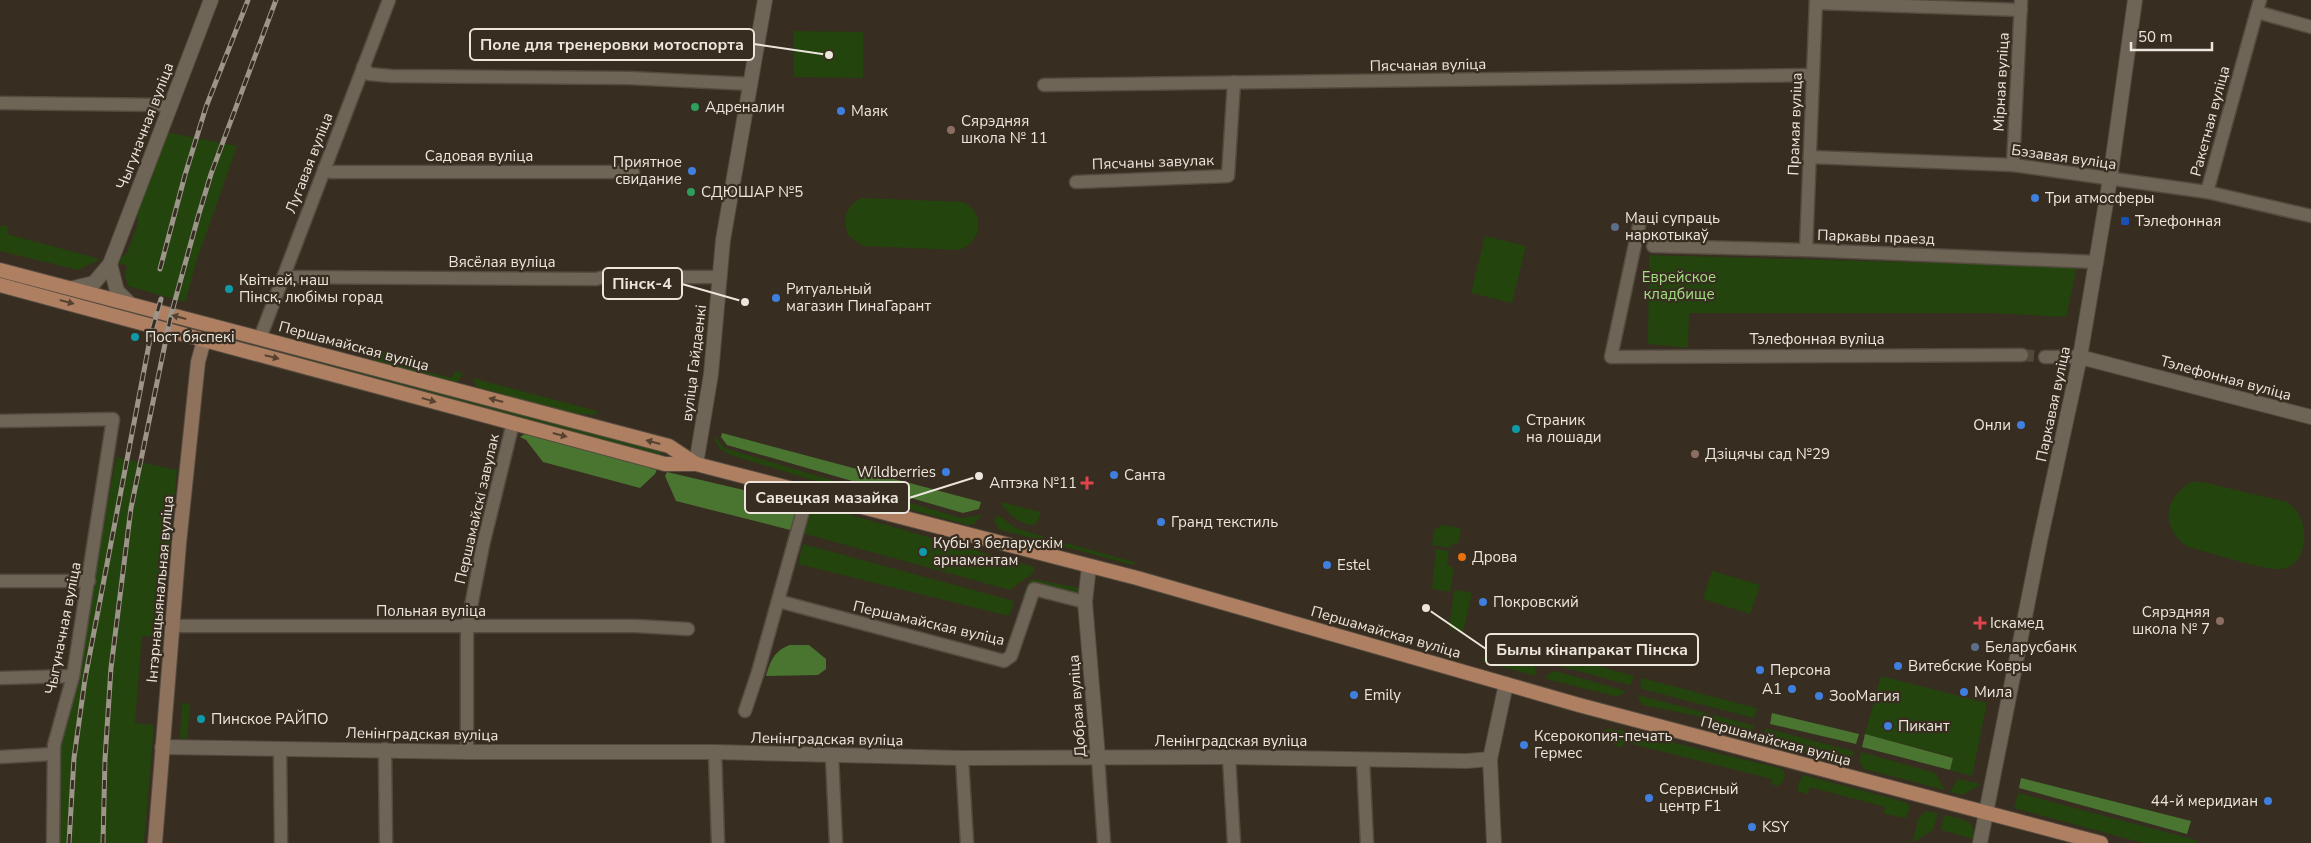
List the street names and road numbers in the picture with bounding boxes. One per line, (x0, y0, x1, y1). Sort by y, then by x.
street label: Мірная вуліца (1988, 32, 2014, 132)
street label: Пясчаная вуліца (1370, 54, 1486, 76)
street label: Чыгуначная вуліца (112, 60, 178, 192)
street label: Ракетная вуліца (2186, 63, 2234, 179)
street label: Прамая вуліца (1783, 72, 1807, 176)
street label: Лугавая вуліца (281, 110, 337, 216)
street label: Бэзавая вуліца (2010, 140, 2118, 174)
street label: Садовая вуліца (425, 146, 533, 166)
street label: Пясчаны завулак (1092, 150, 1215, 174)
street label: Паркавы праезд (1817, 225, 1935, 249)
street label: Вясёлая вуліца (449, 252, 556, 272)
street label: вуліца Гайдаенкі (677, 304, 711, 422)
street label: Першамайская вуліца (277, 316, 431, 376)
street label: Тэлефонная вуліца (1749, 329, 1885, 349)
street label: Паркавая вуліца (2031, 344, 2075, 464)
street label: Тэлефонная вуліца (2158, 351, 2294, 405)
street label: Першамайскі завулак (450, 432, 504, 586)
street label: Інтэрнацыянальная вуліца (142, 495, 178, 683)
street label: Чыгуначная вуліца (40, 560, 86, 696)
street label: Першамайская вуліца (851, 596, 1007, 650)
street label: Польная вуліца (376, 601, 486, 621)
street label: Першамайская вуліца (1309, 601, 1463, 663)
street label: Добрая вуліца (1063, 654, 1091, 758)
street label: Першамайская вуліца (1699, 711, 1853, 771)
street label: Ленінградская вуліца (345, 723, 499, 745)
street label: Ленінградская вуліца (750, 728, 904, 750)
street label: Ленінградская вуліца (1155, 731, 1307, 751)

